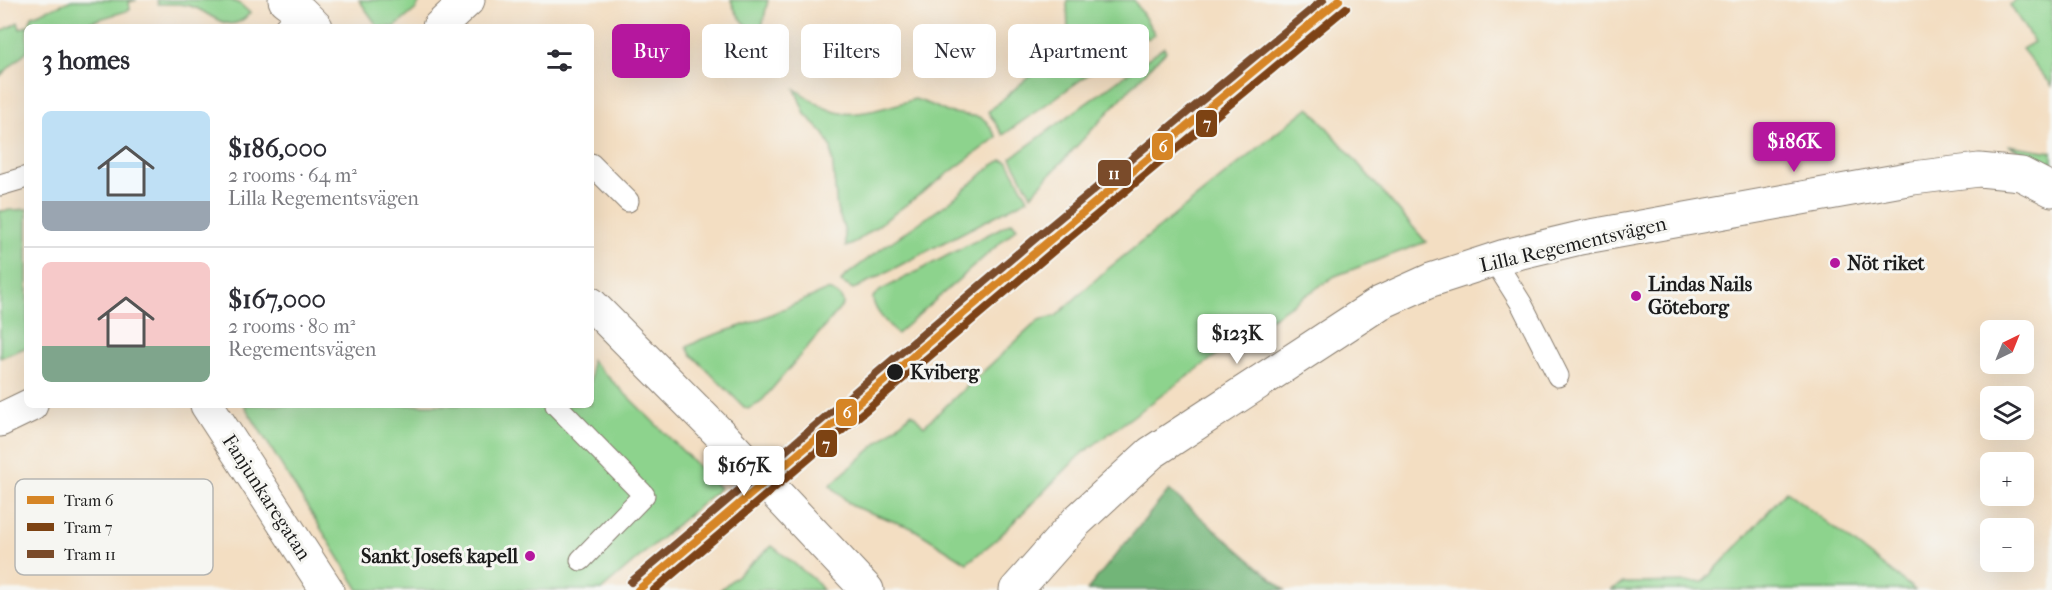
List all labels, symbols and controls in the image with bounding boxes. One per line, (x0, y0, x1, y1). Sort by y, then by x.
chip: Buy (612, 24, 690, 78)
chip: Rent (702, 24, 789, 78)
chip: Filters (801, 24, 901, 78)
chip: New (913, 24, 996, 78)
chip: Apartment (1008, 24, 1149, 78)
icon: filters (543, 44, 576, 77)
text: 3 homes (42, 45, 130, 76)
line badge: 7 (1195, 109, 1218, 138)
text: 7 (1202, 114, 1211, 133)
pin: $186K (1752, 122, 1836, 173)
text: $186K (1767, 130, 1821, 153)
line badge: 6 (1151, 132, 1174, 161)
text: $186,000 (228, 133, 327, 164)
icon: home (90, 135, 162, 207)
text: 6 (1159, 137, 1168, 156)
line badge: 11 (1097, 159, 1132, 187)
text: 2 rooms · 64 m² (228, 164, 357, 187)
text: 11 (1108, 164, 1120, 183)
text: Lilla Regementsvägen (228, 187, 419, 210)
street label: Lilla Regementsvägen (1477, 212, 1669, 277)
place label: Nöt riket (1847, 252, 1926, 275)
marker: Nöt riket (1828, 256, 1842, 270)
place label: Lindas Nails Göteborg (1648, 273, 1753, 319)
text: $167,000 (228, 284, 326, 315)
icon: home (90, 286, 162, 358)
marker: Lindas Nails Göteborg (1629, 289, 1643, 303)
pin: $123K (1195, 314, 1279, 365)
text: 2 rooms · 80 m² (228, 315, 355, 338)
north arrow (1980, 320, 2034, 374)
map controls (1980, 320, 2034, 572)
text: $123K (1211, 322, 1263, 345)
text: Regementsvägen (228, 338, 376, 361)
place label: Kviberg (910, 361, 980, 384)
marker: Kviberg (885, 362, 905, 382)
button: layers (1980, 386, 2034, 440)
line badge: 6 (835, 398, 858, 427)
text: 6 (843, 403, 852, 422)
line badge: 7 (815, 429, 838, 458)
street label: Fanjunkaregatan (217, 430, 316, 565)
text: 7 (821, 435, 830, 454)
pin: $167K (702, 446, 786, 497)
button: + (1980, 452, 2034, 506)
text: $167K (718, 454, 770, 477)
legend (15, 479, 213, 575)
text: Tram 6 (64, 491, 114, 510)
text: Tram 7 (64, 518, 113, 537)
button: − (1980, 518, 2034, 572)
text: Tram 11 (64, 545, 116, 564)
place label: Sankt Josefs kapell (361, 545, 518, 568)
marker: Sankt Josefs kapell (523, 549, 537, 563)

